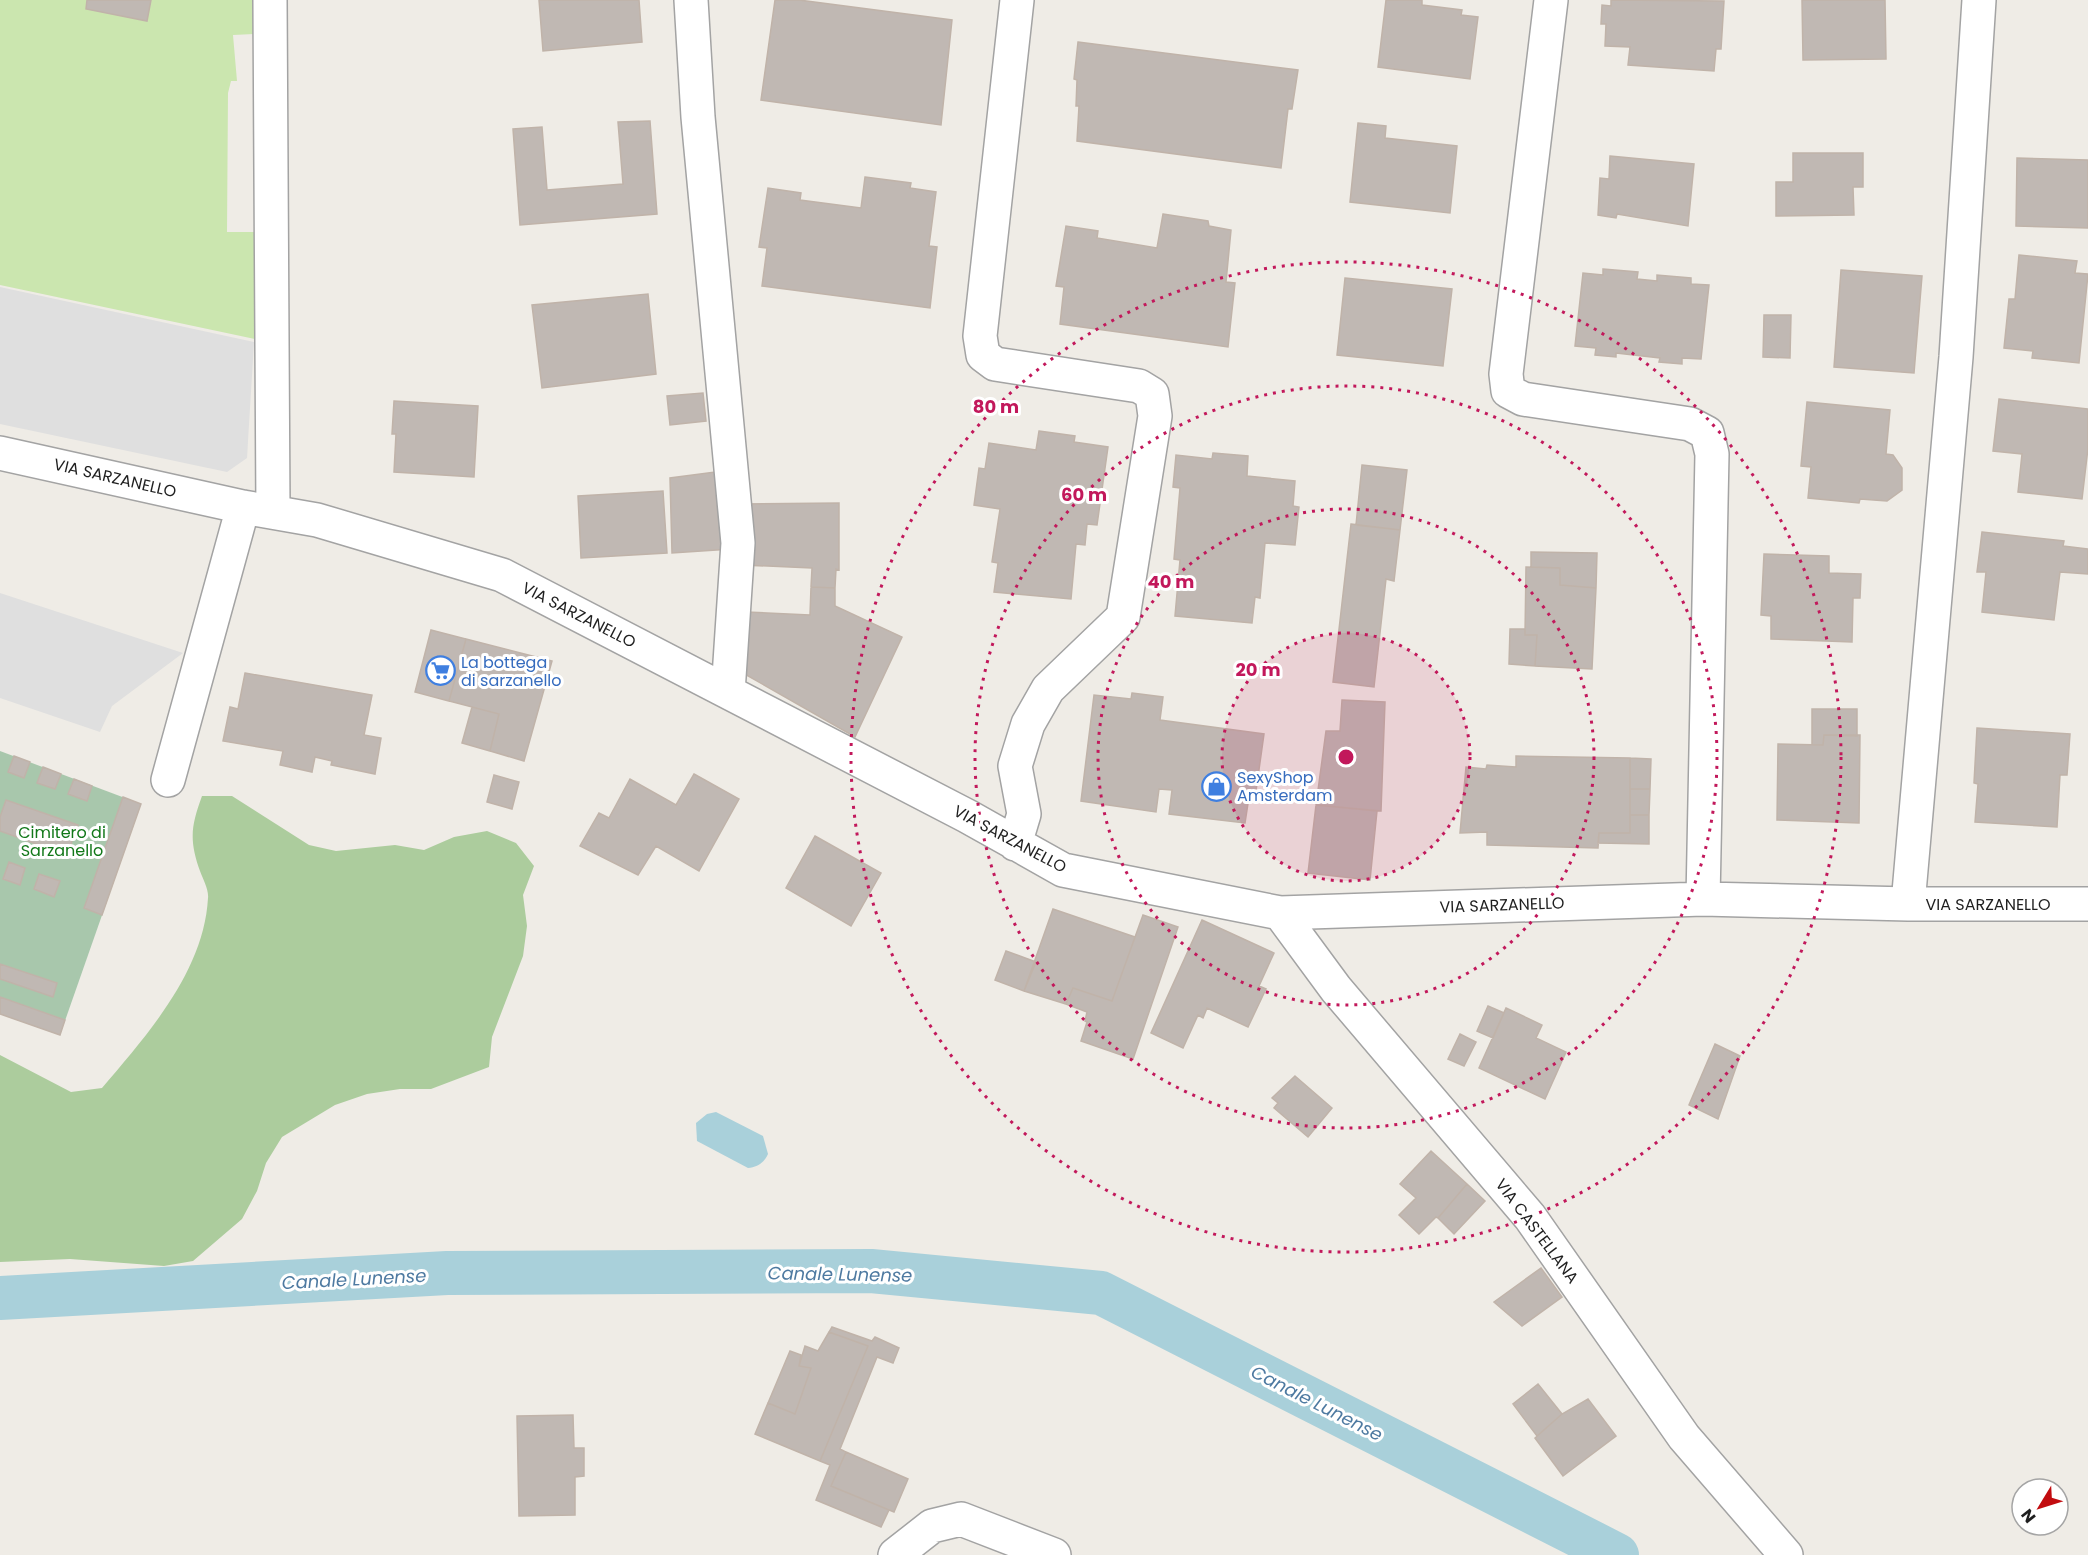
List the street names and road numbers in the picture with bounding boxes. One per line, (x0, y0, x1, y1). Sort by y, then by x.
street label: VIA SARZANELLO (52, 453, 178, 503)
street label: VIA SARZANELLO (518, 576, 640, 654)
street label: VIA SARZANELLO (949, 800, 1071, 878)
street label: VIA SARZANELLO (1439, 891, 1565, 919)
street label: VIA SARZANELLO (1925, 893, 2051, 916)
street label: VIA CASTELLANA (1490, 1174, 1584, 1288)

